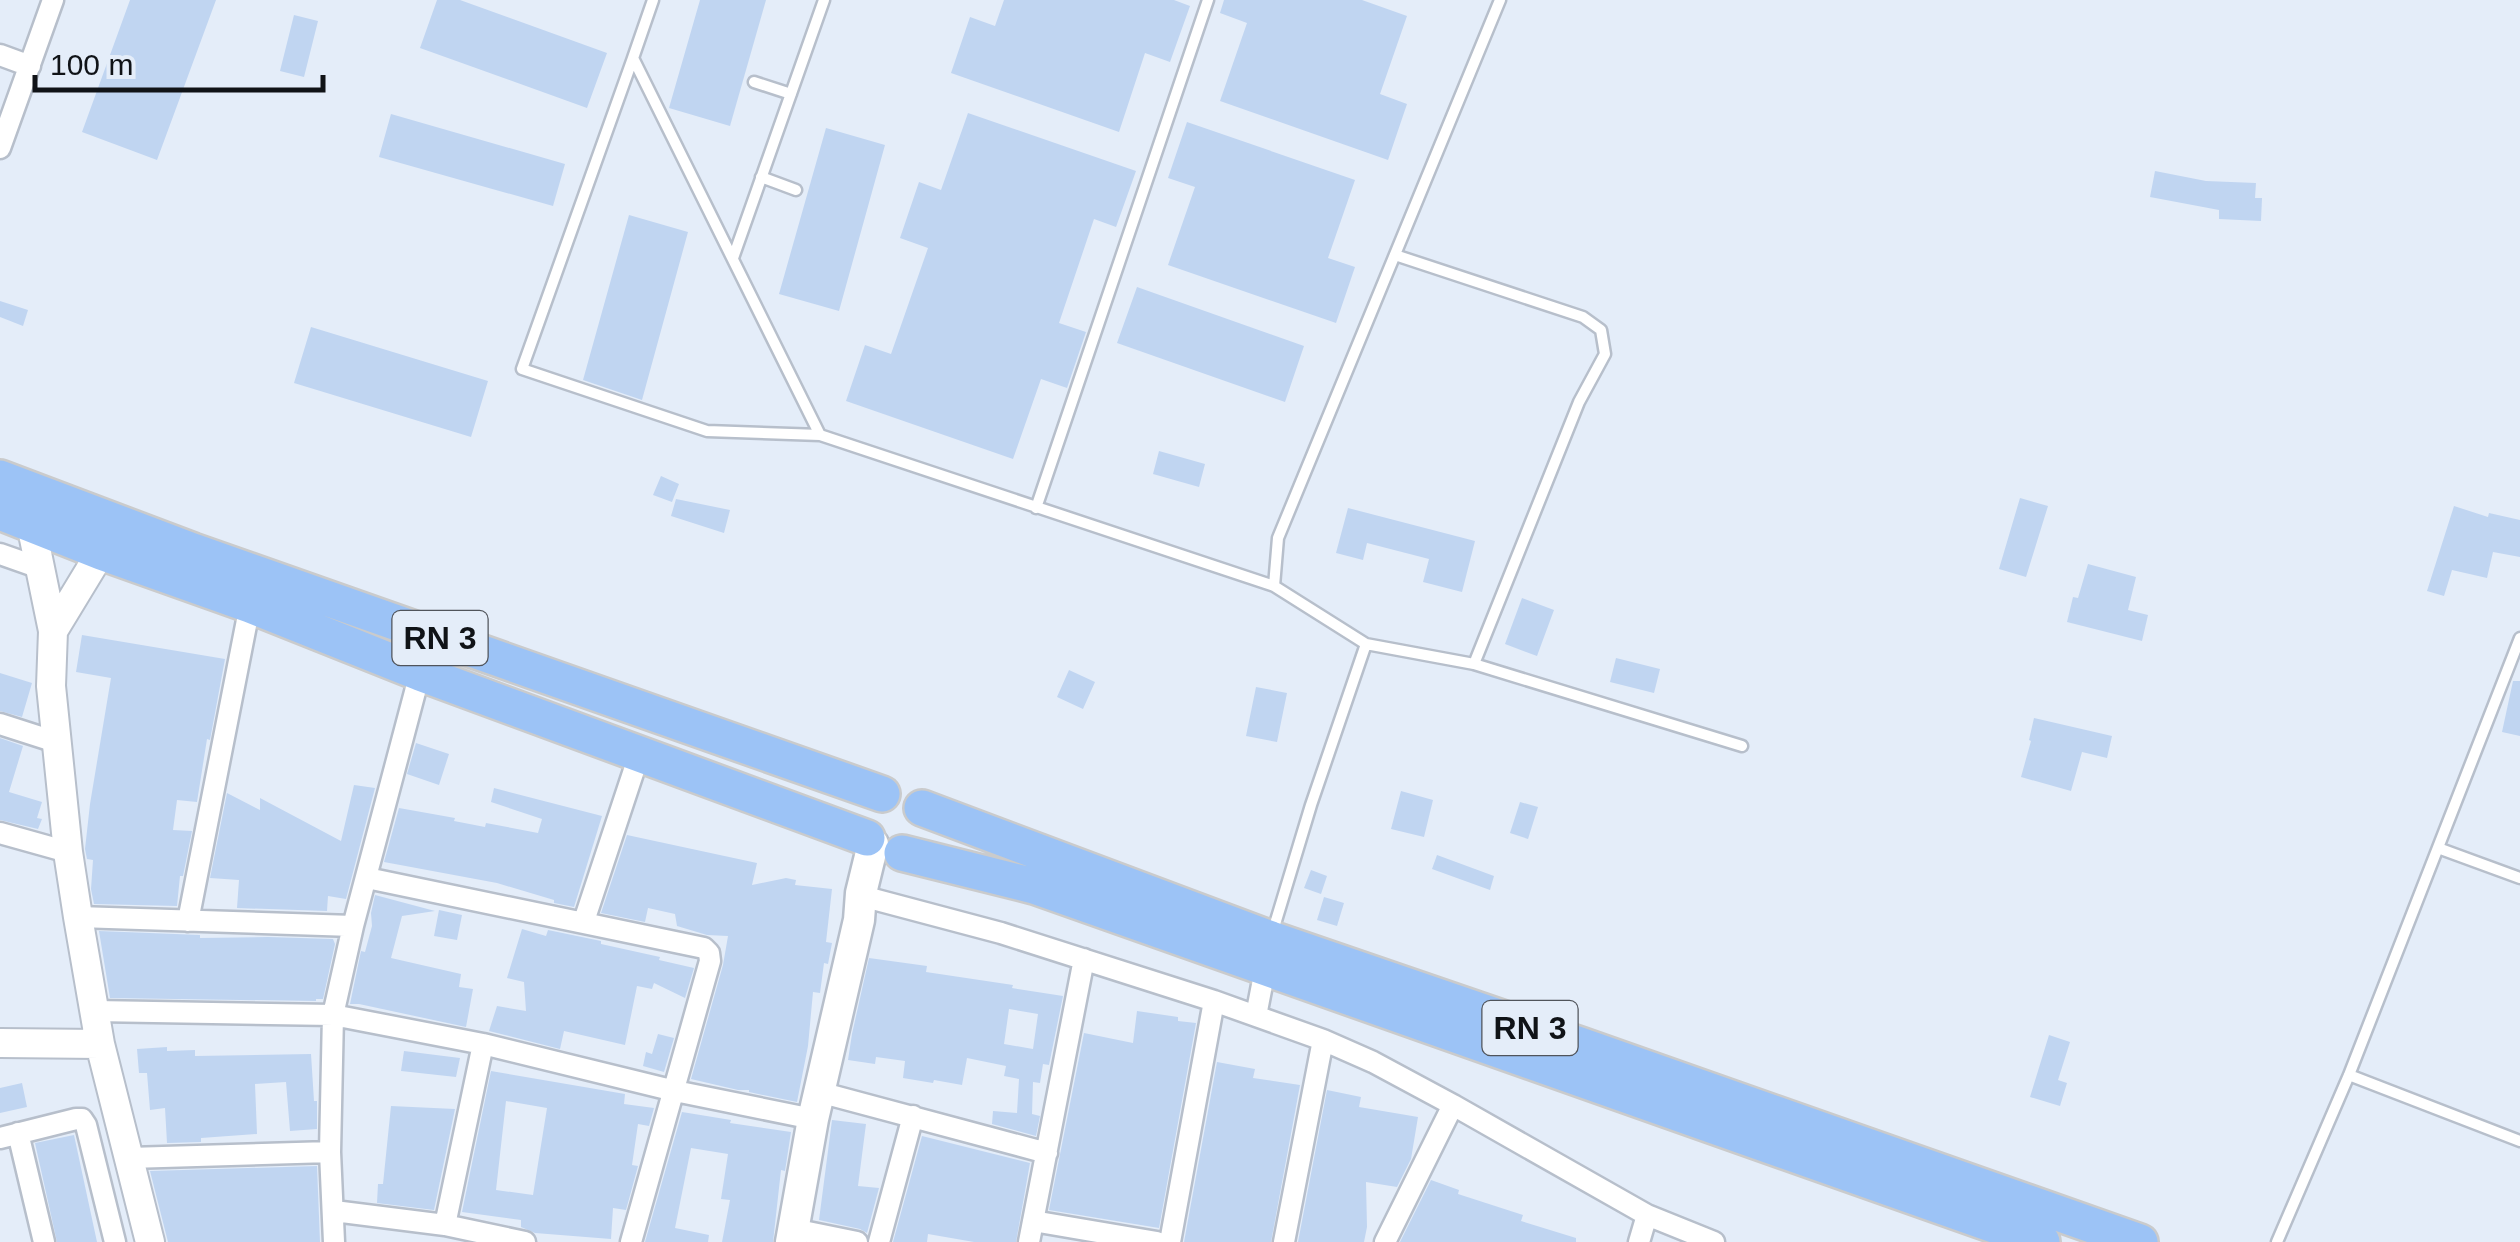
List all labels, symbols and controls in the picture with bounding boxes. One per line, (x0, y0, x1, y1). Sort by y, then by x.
scale bar (35, 30, 322, 92)
text: 100 m (50, 48, 133, 81)
road number: RN 3 (392, 611, 488, 665)
road number: RN 3 (1482, 1001, 1578, 1055)

